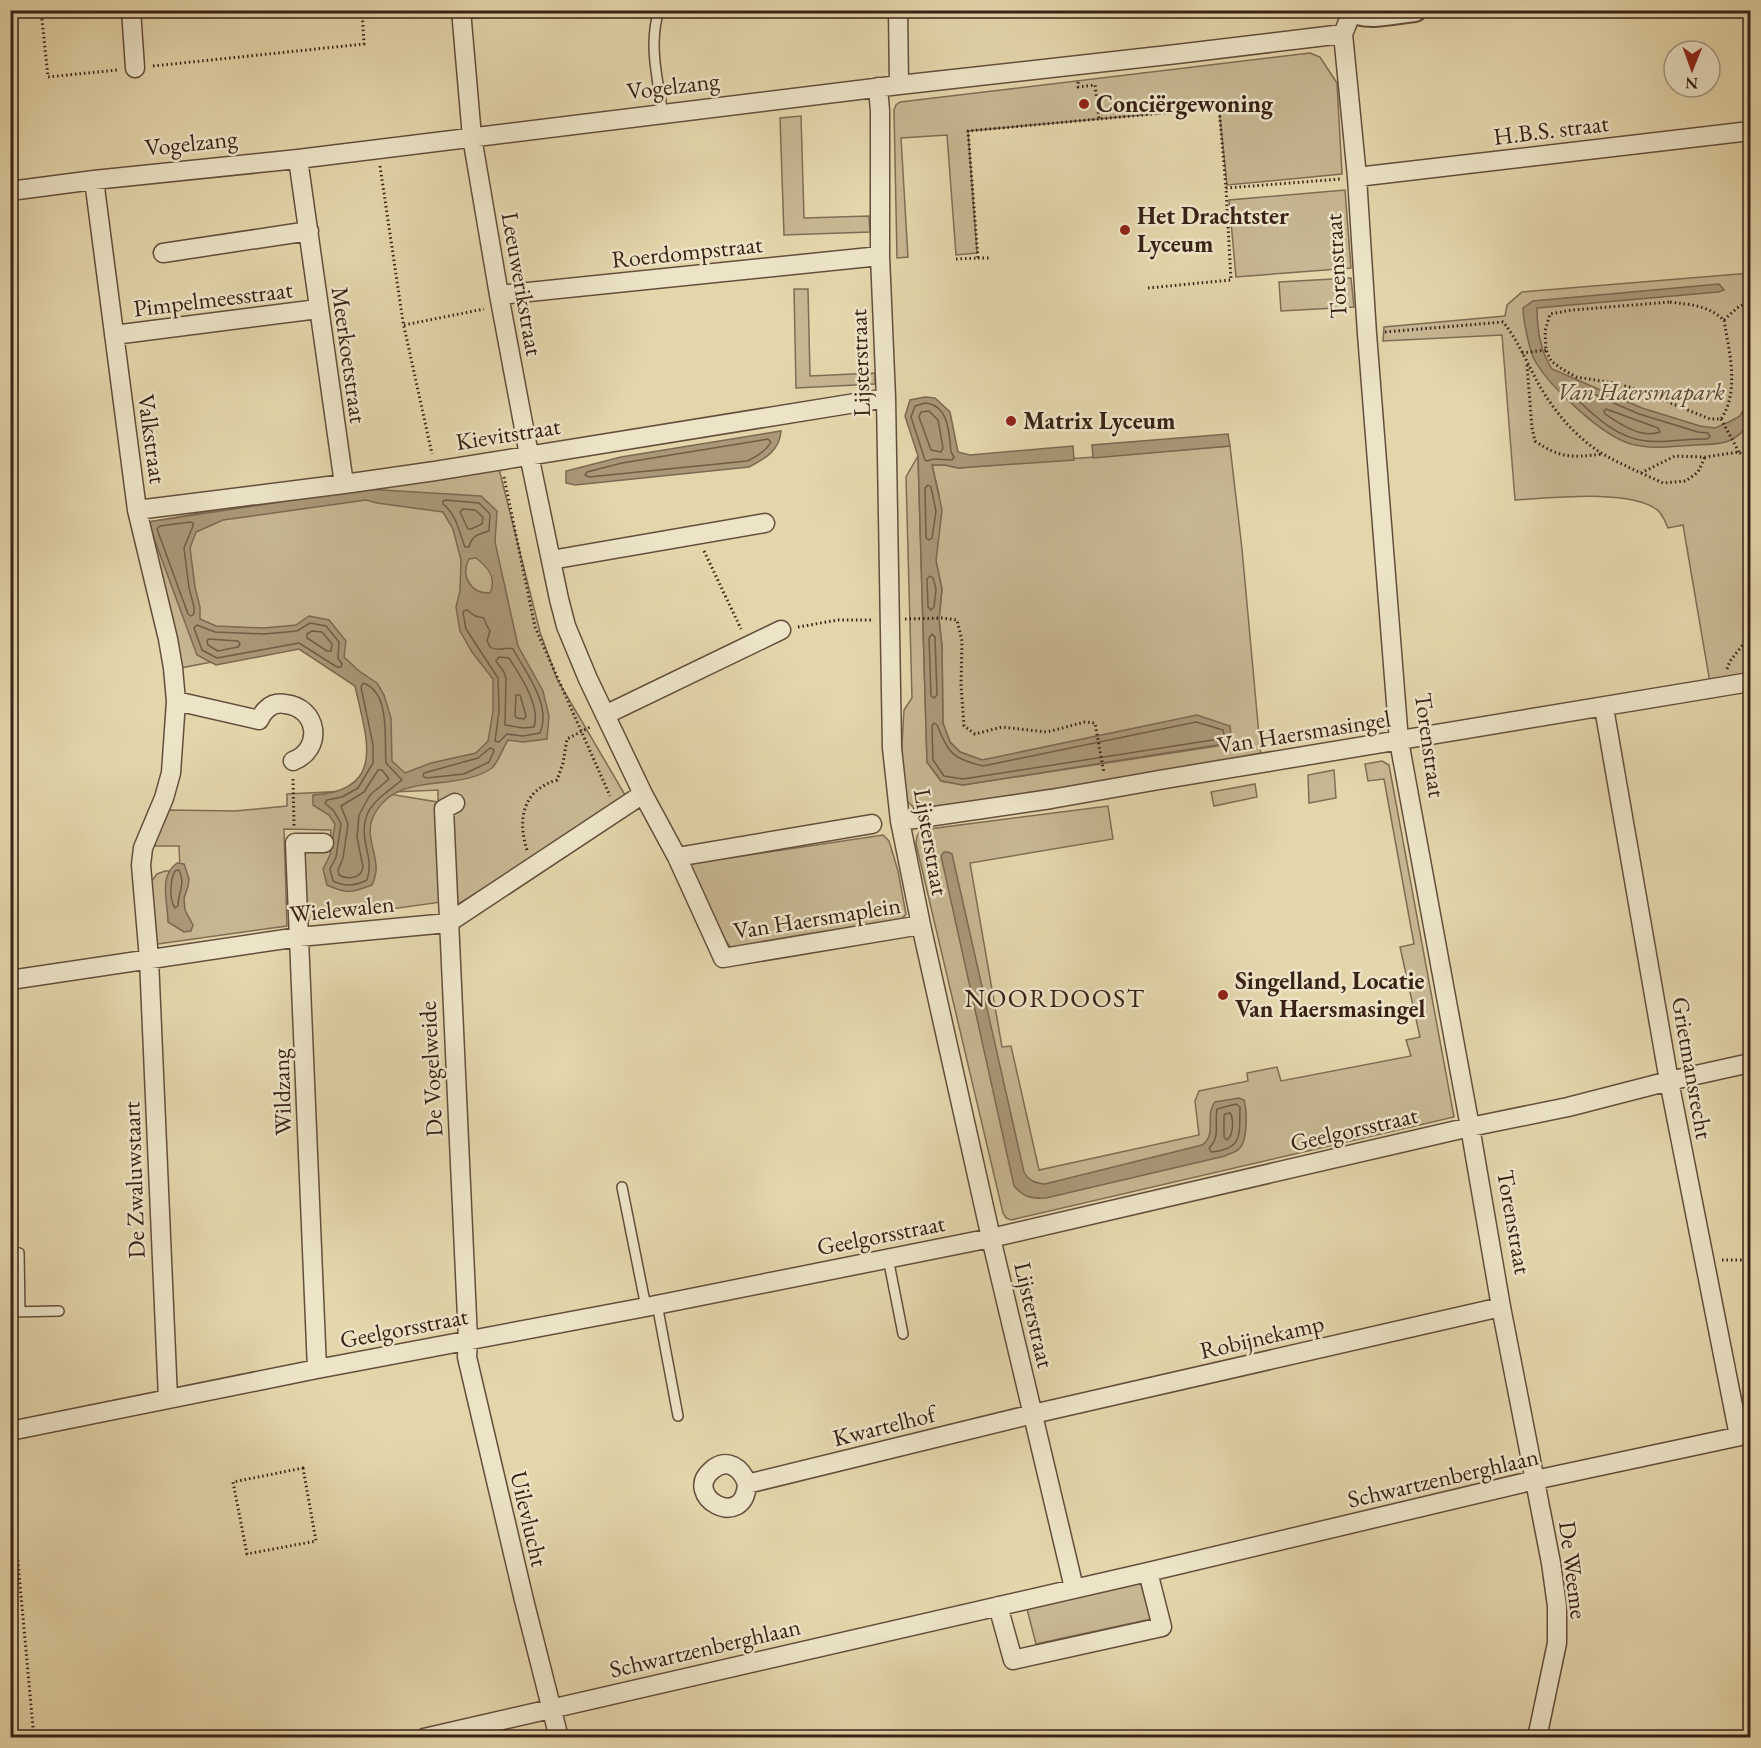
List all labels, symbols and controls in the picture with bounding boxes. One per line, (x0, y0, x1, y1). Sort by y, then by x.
north arrow (1662, 39, 1722, 99)
street label: Vogelzang (625, 64, 721, 107)
text: N (1685, 73, 1698, 94)
place label: Conciërgewoning (1096, 88, 1274, 120)
marker: Conciërgewoning (1077, 97, 1091, 111)
street label: H.B.S. straat (1491, 107, 1611, 152)
street label: Vogelzang (143, 122, 239, 163)
place label: Het Drachtster Lyceum (1137, 200, 1289, 260)
street label: Leeuwerikstraat (495, 210, 550, 359)
street label: Torenstraat (1317, 212, 1354, 320)
marker: Het Drachtster Lyceum (1118, 223, 1132, 237)
street label: Roerdompstraat (610, 228, 764, 275)
street label: Pimpelmeesstraat (132, 273, 295, 324)
street label: Meerkoetstraat (325, 285, 374, 426)
street label: Lijsterstraat (842, 308, 877, 418)
park label: Van Haersmapark (1557, 376, 1725, 407)
street label: Valkstraat (131, 392, 174, 486)
place label: Matrix Lyceum (1023, 405, 1175, 437)
street label: Kievitstraat (453, 410, 563, 457)
marker: Matrix Lyceum (1004, 414, 1018, 428)
street label: Torenstraat (1408, 691, 1453, 800)
street label: Van Haersmasingel (1215, 702, 1393, 761)
street label: Lijsterstraat (907, 786, 956, 898)
street label: Wielewalen (288, 888, 396, 929)
street label: Van Haersmaplein (731, 889, 903, 946)
place label: Singelland, Locatie Van Haersmasingel (1235, 965, 1425, 1025)
district label: NOORDOOST (964, 981, 1146, 1015)
marker: Singelland, Locatie Van Haersmasingel (1216, 988, 1230, 1002)
street label: Grietmansrecht (1665, 994, 1720, 1142)
street label: De Vogelweide (411, 1000, 450, 1138)
street label: Wildzang (264, 1047, 299, 1136)
street label: Geelgorsstraat (1287, 1099, 1421, 1158)
street label: De Zwaluwstaart (115, 1100, 152, 1259)
street label: Torenstraat (1490, 1167, 1539, 1277)
street label: Geelgorsstraat (814, 1207, 948, 1262)
street label: Lijsterstraat (1007, 1259, 1062, 1371)
street label: Geelgorsstraat (337, 1300, 471, 1355)
street label: Robijnekamp (1197, 1307, 1327, 1366)
street label: Kwartelhof (829, 1397, 942, 1453)
street label: Schwartzenberghlaan (1344, 1440, 1542, 1515)
street label: Uilevlucht (503, 1468, 556, 1570)
street label: De Weeme (1552, 1519, 1595, 1621)
street label: Schwartzenberghlaan (606, 1610, 804, 1685)

